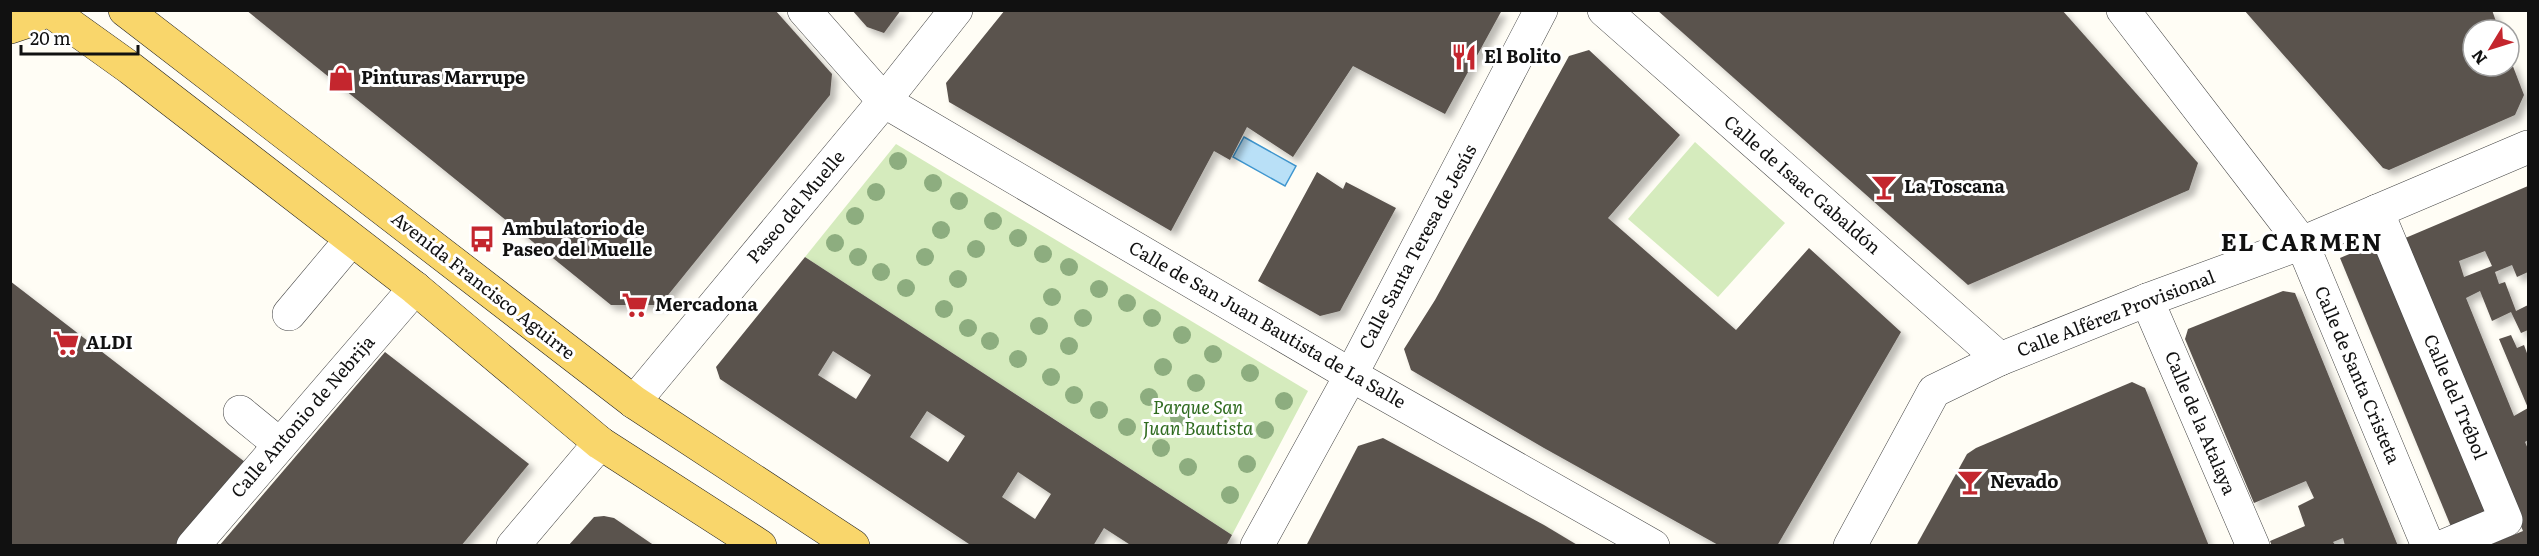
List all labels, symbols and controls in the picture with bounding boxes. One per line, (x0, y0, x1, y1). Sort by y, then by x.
scale bar (21, 18, 138, 56)
north arrow (2461, 18, 2521, 78)
text: 20 m (30, 24, 71, 51)
restaurant icon: El Bolito (1449, 42, 1479, 72)
place label: El Bolito (1484, 42, 1561, 69)
text: N (2465, 45, 2492, 71)
shop icon: Pinturas Marrupe (326, 63, 356, 93)
place label: Pinturas Marrupe (361, 63, 525, 90)
street label: Calle de Isaac Gabaldón (1719, 108, 1888, 260)
street label: Calle Santa Teresa de Jesús (1351, 139, 1482, 354)
street label: Paseo del Muelle (739, 144, 850, 268)
bar icon: La Toscana (1869, 172, 1899, 202)
place label: La Toscana (1904, 172, 2006, 199)
street label: Avenida Francisco Aguirre (386, 204, 582, 365)
place label: Ambulatorio de Paseo del Muelle (502, 214, 652, 262)
district label: EL CARMEN (2221, 223, 2383, 258)
bus stop icon: Ambulatorio de Paseo del Muelle (467, 224, 497, 254)
street label: Calle de San Juan Bautista de La Salle (1124, 233, 1411, 414)
street label: Calle Alférez Provisional (2012, 262, 2218, 363)
street label: Calle de Santa Cristeta (2309, 281, 2408, 468)
supermarket icon: Mercadona (620, 290, 650, 320)
place label: Mercadona (655, 290, 759, 317)
supermarket icon: ALDI (51, 328, 81, 358)
place label: ALDI (86, 328, 133, 355)
street label: Calle Antonio de Nebrija (224, 329, 380, 503)
street label: Calle del Trébol (2418, 330, 2495, 463)
street label: Calle de la Atalaya (2159, 346, 2244, 499)
park label: Parque San Juan Bautista (1143, 393, 1254, 441)
bar icon: Nevado (1955, 467, 1985, 497)
place label: Nevado (1990, 467, 2059, 494)

